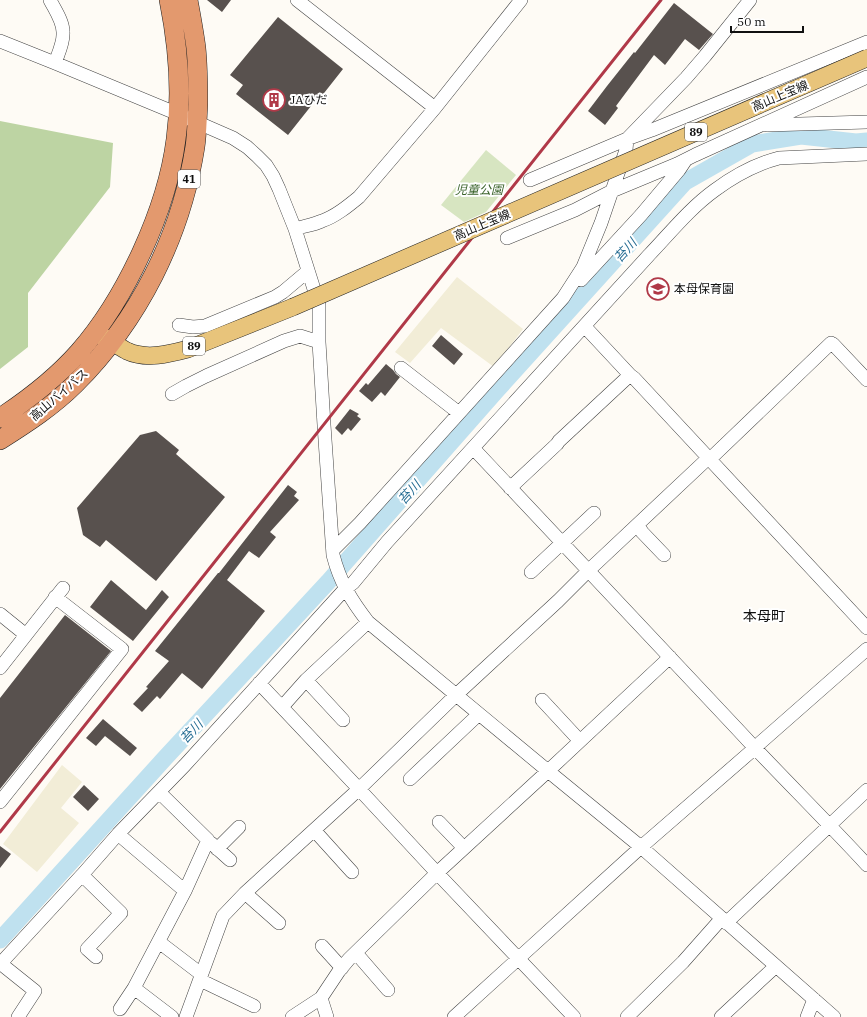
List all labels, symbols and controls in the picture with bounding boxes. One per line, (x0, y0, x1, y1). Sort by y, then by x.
scale bar (731, 8, 803, 34)
text: 50 m (737, 14, 766, 29)
street label: 高山上宝線 (749, 77, 810, 114)
building icon: JAひだ (261, 87, 287, 113)
place label: JAひだ (290, 92, 327, 107)
road number: 89 (685, 123, 707, 141)
road number: 41 (178, 170, 200, 188)
park label: 児童公園 (455, 182, 505, 197)
street label: 高山上宝線 (451, 206, 512, 243)
water label: 苔川 (610, 234, 642, 266)
school or university icon: 本母保育園 (645, 276, 671, 302)
place label: 本母保育園 (674, 281, 734, 296)
road number: 89 (183, 337, 205, 355)
street label: 高山バイパス (27, 365, 91, 424)
water label: 苔川 (394, 476, 426, 508)
district label: 本母町 (743, 607, 785, 625)
water label: 苔川 (176, 715, 208, 747)

